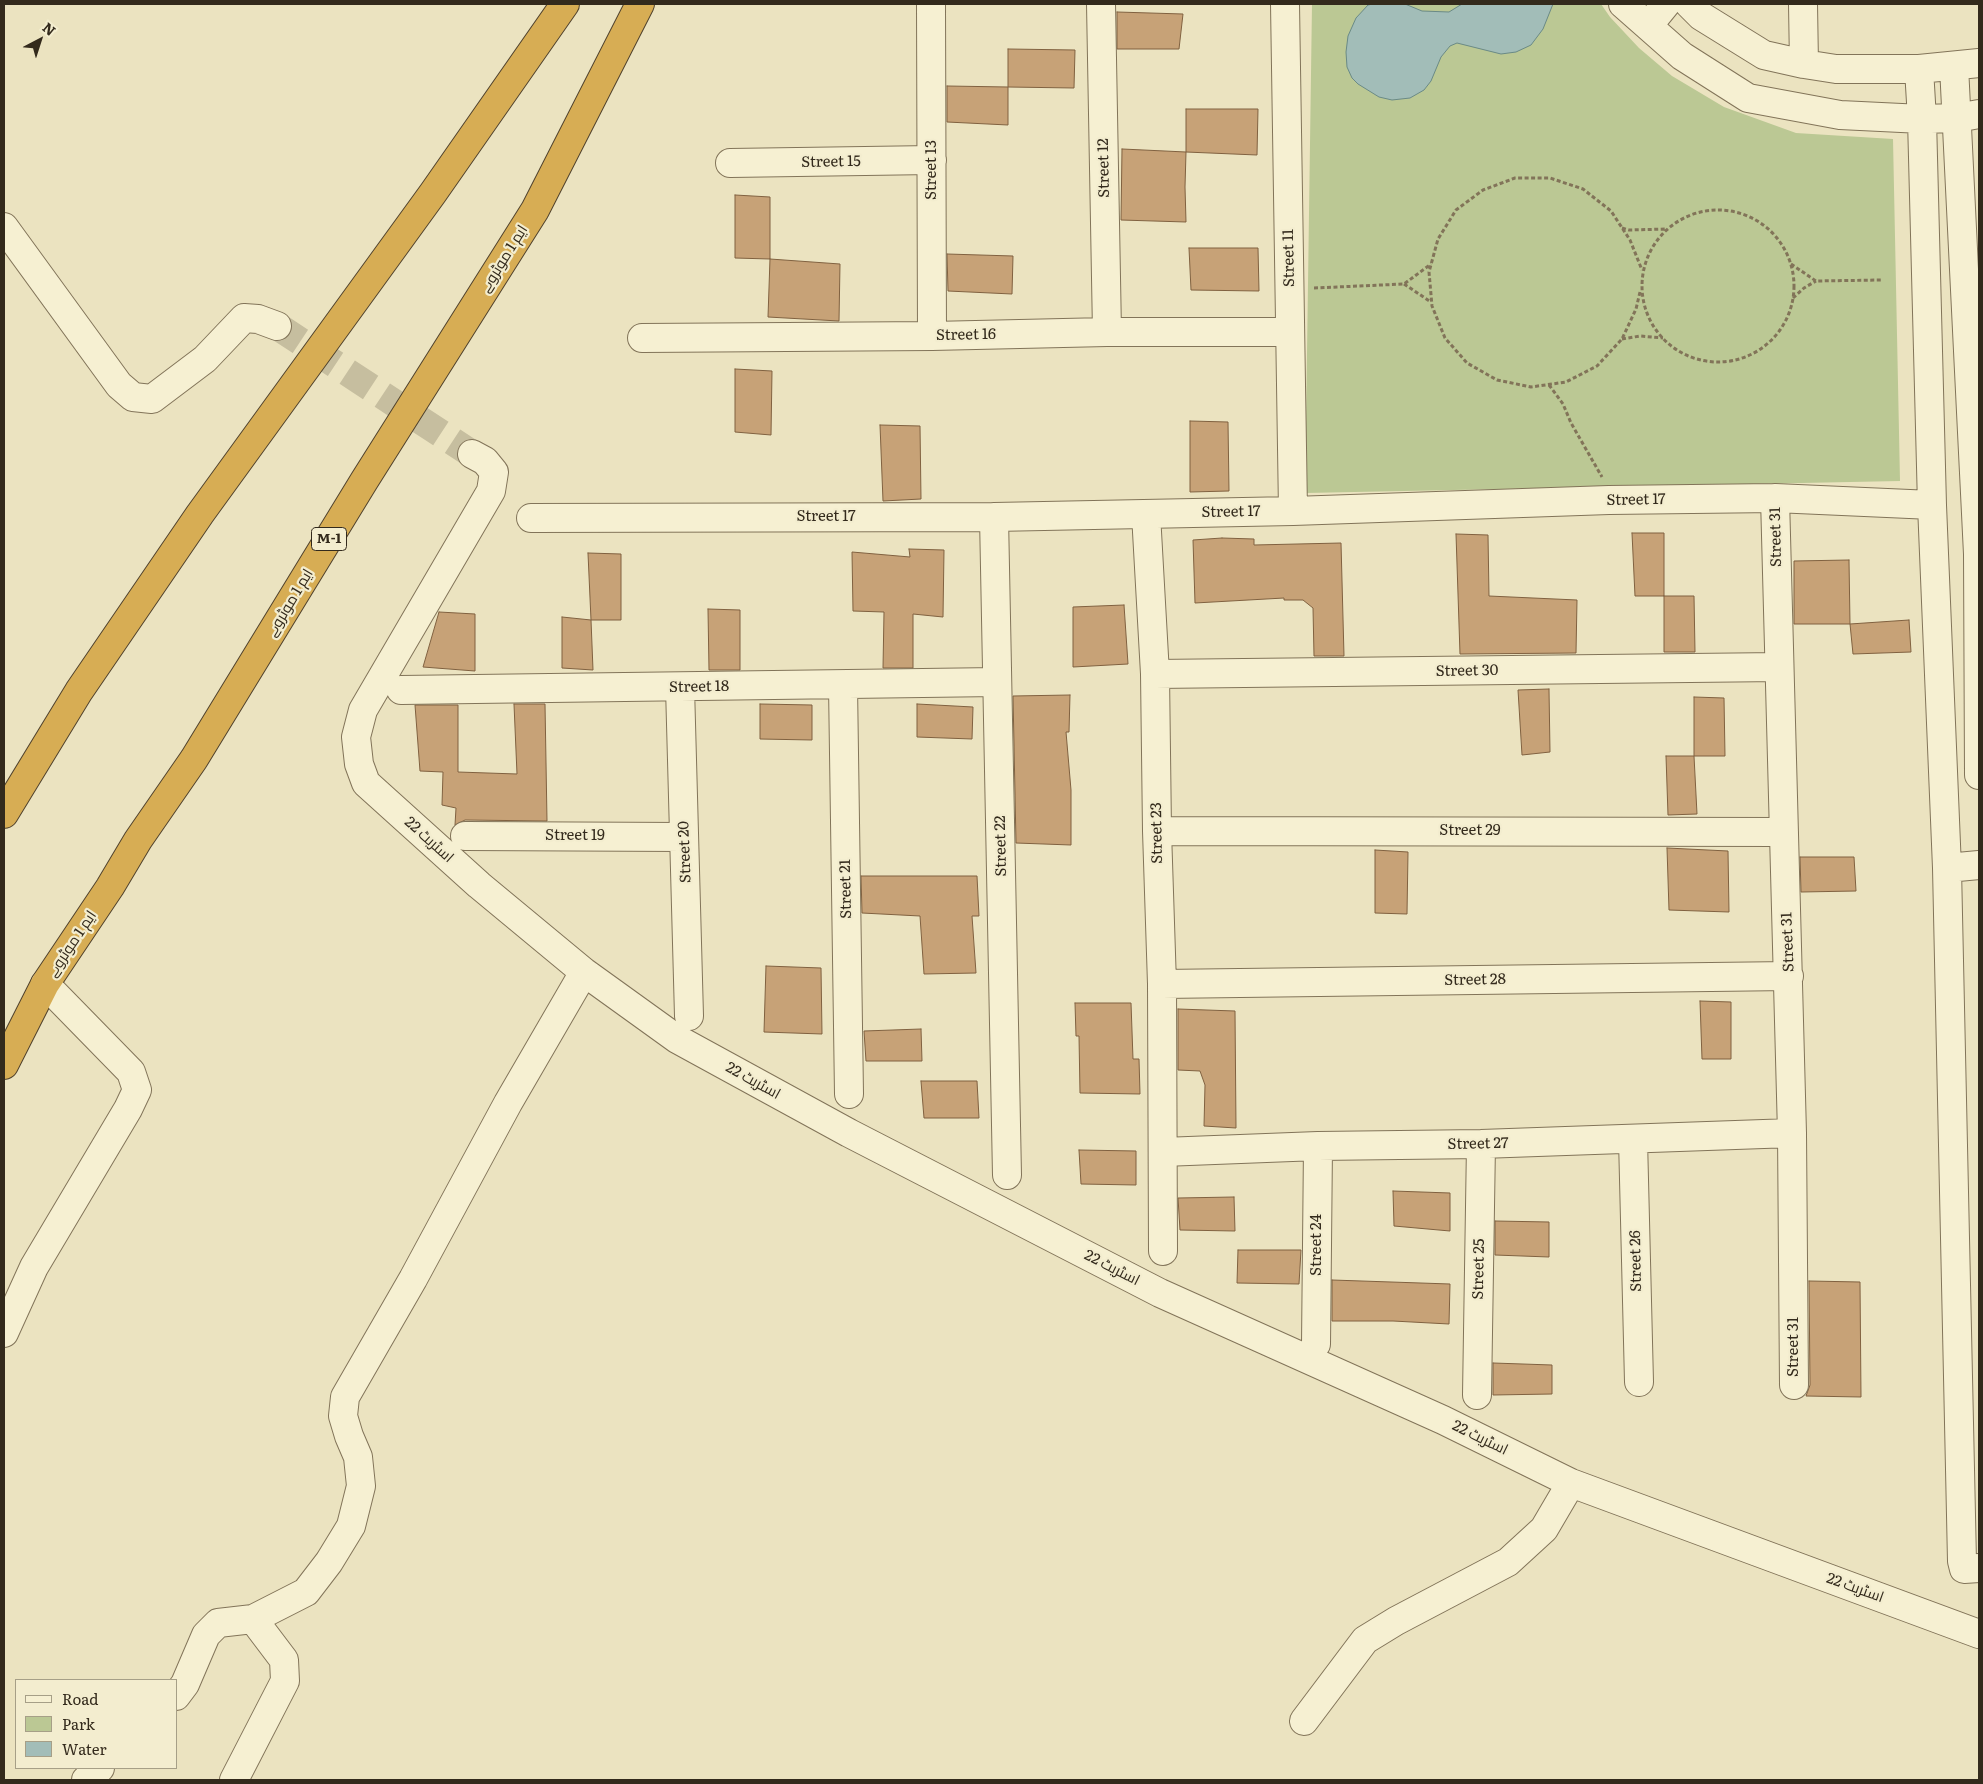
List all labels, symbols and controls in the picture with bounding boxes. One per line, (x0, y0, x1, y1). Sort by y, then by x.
north arrow (15, 15, 65, 65)
text: N (39, 17, 61, 40)
street label: Street 12 (1094, 138, 1114, 198)
street label: Street 13 (923, 140, 941, 200)
street label: Street 15 (801, 152, 861, 172)
street label: ایم 1 موٹروے (476, 222, 532, 296)
street label: Street 11 (1279, 229, 1299, 287)
street label: Street 16 (936, 325, 996, 345)
street label: Street 17 (1606, 490, 1666, 510)
street label: Street 17 (1201, 502, 1261, 522)
street label: Street 31 (1766, 507, 1786, 567)
street label: Street 17 (796, 508, 856, 526)
road number: M-1 (312, 528, 346, 550)
street label: ایم 1 موٹروے (263, 566, 317, 640)
street label: Street 30 (1435, 661, 1499, 681)
street label: Street 18 (669, 677, 729, 697)
street label: Street 23 (1147, 802, 1167, 864)
street label: اسٹریٹ 22 (401, 813, 457, 867)
street label: Street 22 (991, 815, 1011, 877)
street label: Street 20 (675, 821, 695, 883)
street label: Street 29 (1439, 822, 1501, 840)
street label: Street 19 (545, 827, 605, 845)
street label: Street 21 (836, 859, 856, 919)
street label: ایم 1 موٹروے (43, 907, 101, 981)
street label: Street 31 (1778, 912, 1798, 972)
street label: Street 28 (1444, 970, 1506, 990)
street label: اسٹریٹ 22 (722, 1059, 784, 1103)
street label: Street 27 (1447, 1134, 1509, 1154)
street label: Street 24 (1308, 1214, 1326, 1276)
street label: Street 26 (1626, 1230, 1646, 1292)
street label: Street 25 (1469, 1238, 1489, 1300)
street label: اسٹریٹ 22 (1081, 1246, 1143, 1290)
street label: Street 31 (1785, 1317, 1803, 1377)
street label: اسٹریٹ 22 (1449, 1417, 1511, 1459)
street label: اسٹریٹ 22 (1824, 1569, 1886, 1607)
legend (15, 1679, 178, 1769)
text: Road (62, 1687, 98, 1710)
text: Park (62, 1712, 95, 1735)
text: Water (62, 1737, 107, 1760)

